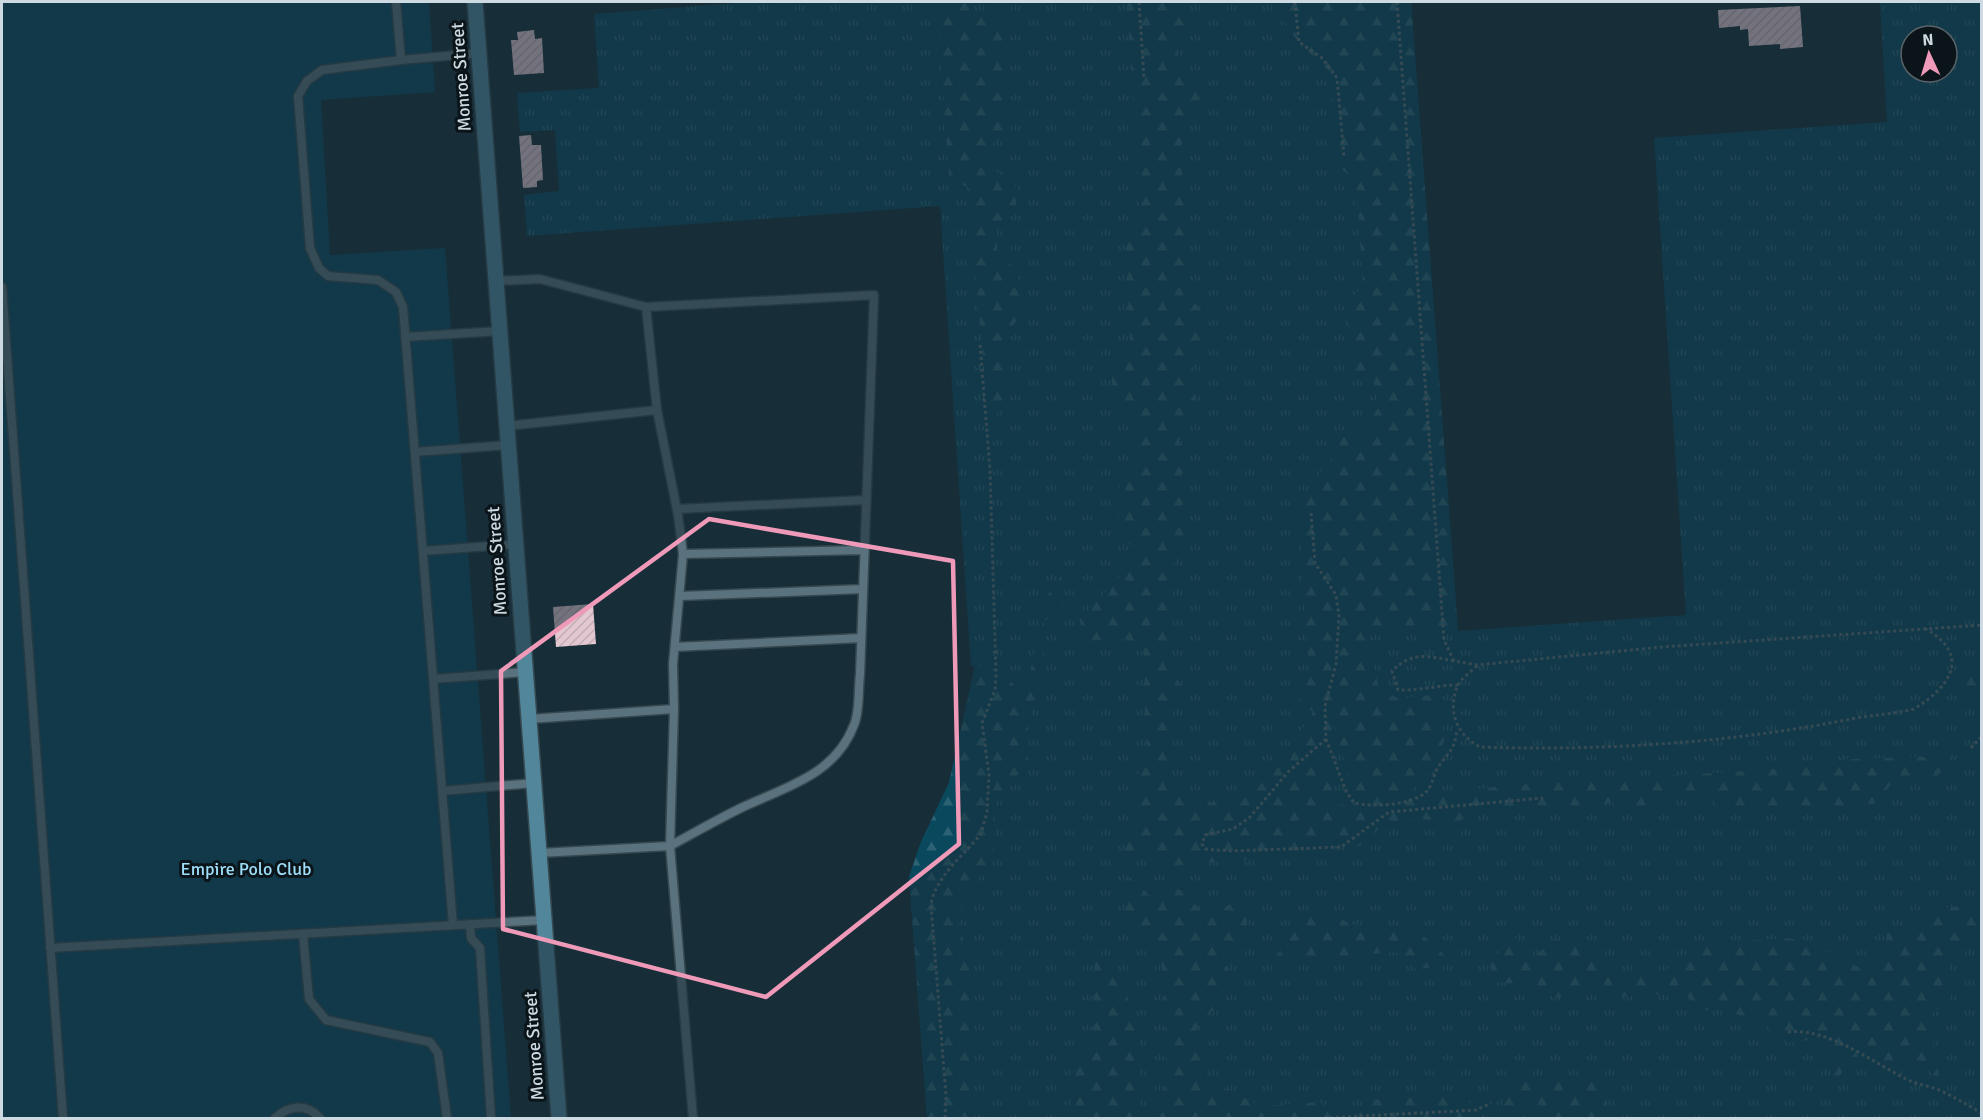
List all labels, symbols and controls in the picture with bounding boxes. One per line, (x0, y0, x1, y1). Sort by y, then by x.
street label: Monroe Street (446, 22, 476, 132)
north arrow (1899, 24, 1959, 84)
text: N (1922, 30, 1934, 50)
street label: Monroe Street (482, 506, 512, 616)
park label: Empire Polo Club (181, 858, 312, 880)
street label: Monroe Street (519, 991, 549, 1101)

